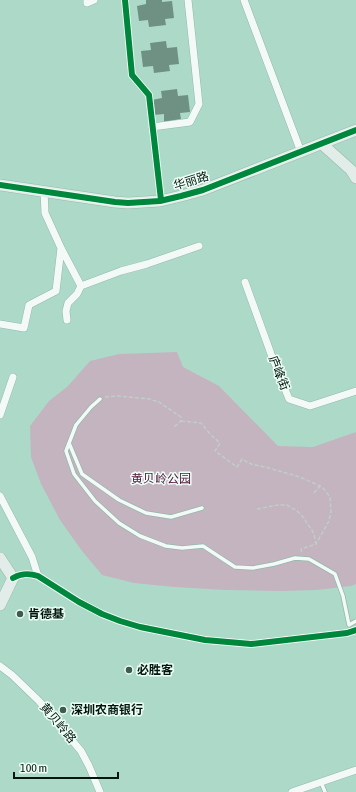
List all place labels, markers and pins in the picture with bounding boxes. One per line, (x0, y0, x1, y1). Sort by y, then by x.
place label: 肯德基 (28, 607, 64, 621)
marker: 肯德基 (15, 609, 25, 619)
place label: 必胜客 (137, 663, 173, 677)
marker: 必胜客 (124, 665, 134, 675)
place label: 深圳农商银行 (71, 703, 143, 717)
marker: 深圳农商银行 (58, 705, 68, 715)

